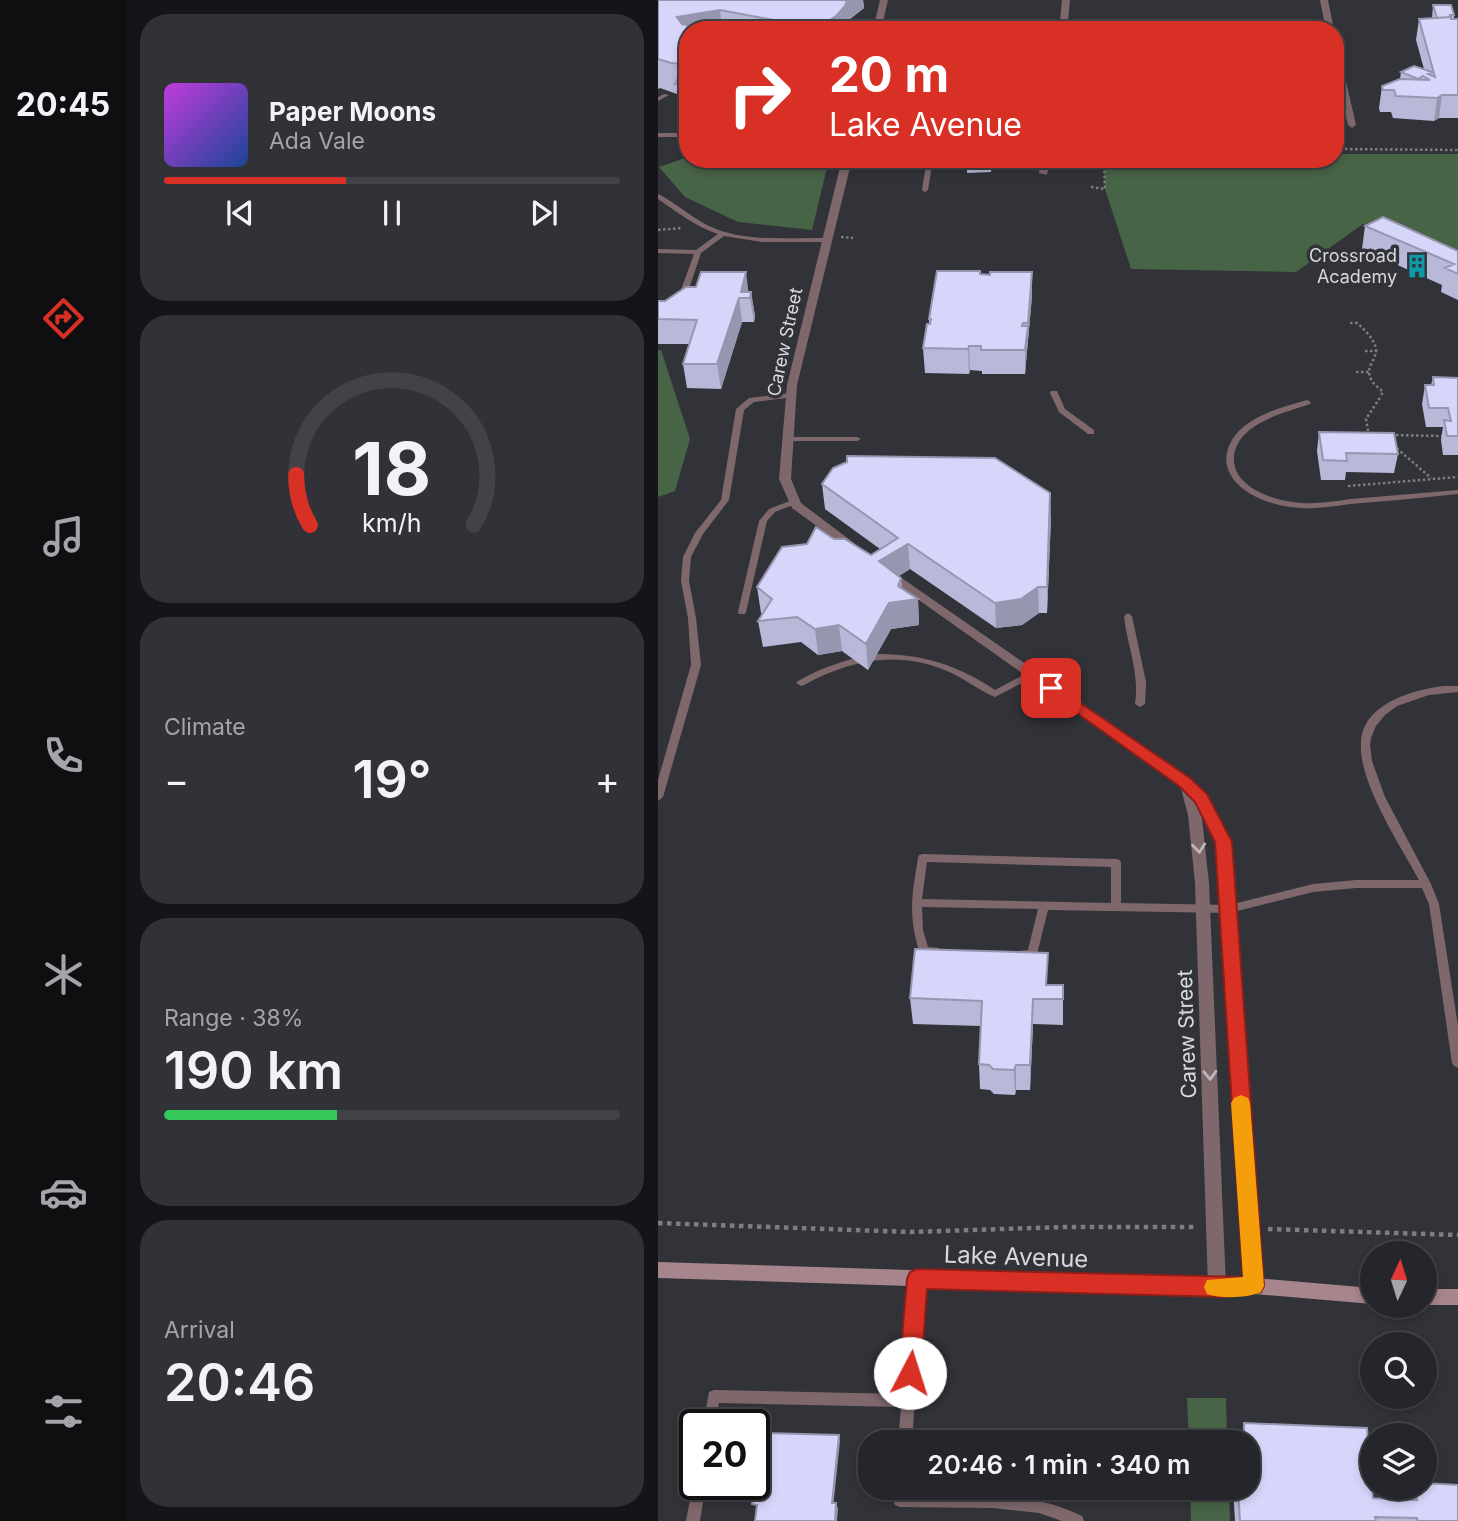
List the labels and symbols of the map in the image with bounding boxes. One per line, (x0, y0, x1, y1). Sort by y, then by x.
place label: Crossroad Academy (1309, 245, 1397, 287)
building icon: Crossroad Academy (1403, 252, 1431, 280)
street label: Carew Street (763, 286, 806, 398)
pin (1021, 658, 1081, 718)
one-way arrow (1191, 843, 1206, 854)
street label: Carew Street (1172, 969, 1201, 1099)
one-way arrow (1202, 1070, 1217, 1081)
street label: Lake Avenue (943, 1239, 1089, 1274)
north arrow (1360, 1241, 1437, 1318)
position arrow (873, 1336, 947, 1410)
speed limit sign: 20 (679, 1409, 770, 1500)

